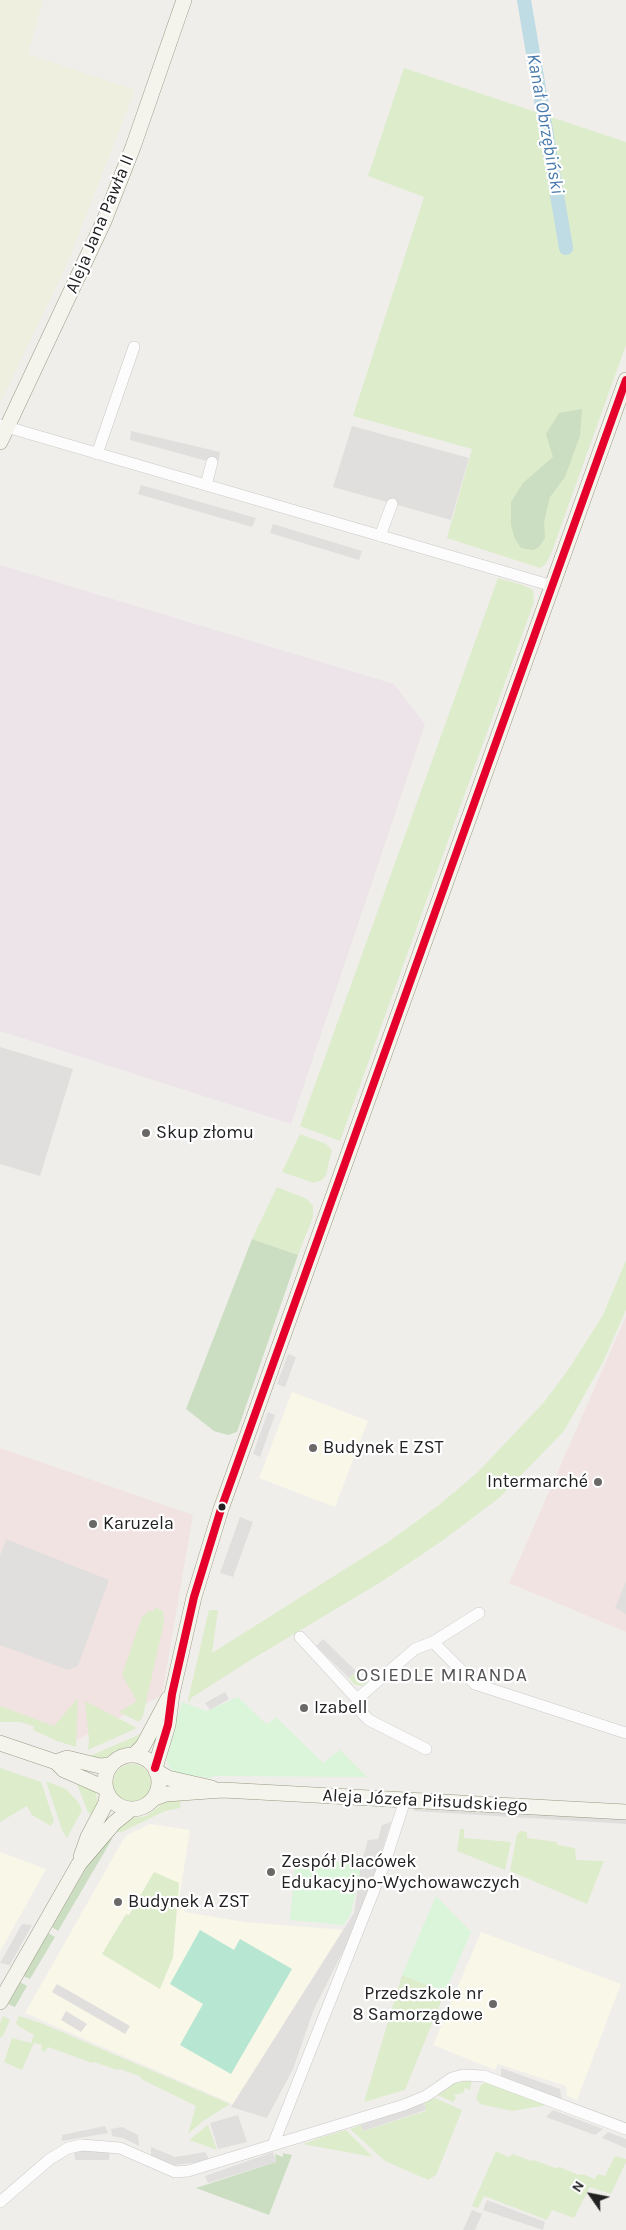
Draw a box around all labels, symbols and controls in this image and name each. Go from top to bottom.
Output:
water label: Kanał Obrzębiński [521,52,569,196]
street label: Aleja Jana Pawła II [61,151,139,297]
place label: Skup złomu [156,1122,254,1144]
marker: Skup złomu [140,1127,152,1139]
place label: Budynek E ZST [323,1437,444,1459]
marker: Budynek E ZST [307,1442,319,1454]
place label: Intermarché [487,1471,588,1493]
marker: Intermarché [592,1476,604,1488]
unlabelled marker [217,1502,227,1512]
place label: Karuzela [103,1513,174,1535]
marker: Karuzela [87,1518,99,1530]
district label: OSIEDLE MIRANDA [354,1665,530,1687]
place label: Izabell [314,1697,367,1719]
marker: Izabell [298,1702,310,1714]
street label: Aleja Józefa Piłsudskiego [322,1785,528,1817]
place label: Zespół Placówek Edukacyjno-Wychowawczych [281,1851,520,1894]
marker: Zespół Placówek Edukacyjno-Wychowawczych [265,1866,277,1878]
place label: Budynek A ZST [128,1891,249,1913]
marker: Budynek A ZST [112,1896,124,1908]
place label: Przedszkole nr 8 Samorządowe [352,1983,483,2026]
marker: Przedszkole nr 8 Samorządowe [487,1998,499,2010]
north arrow [566,2170,616,2220]
text: N [568,2178,588,2195]

